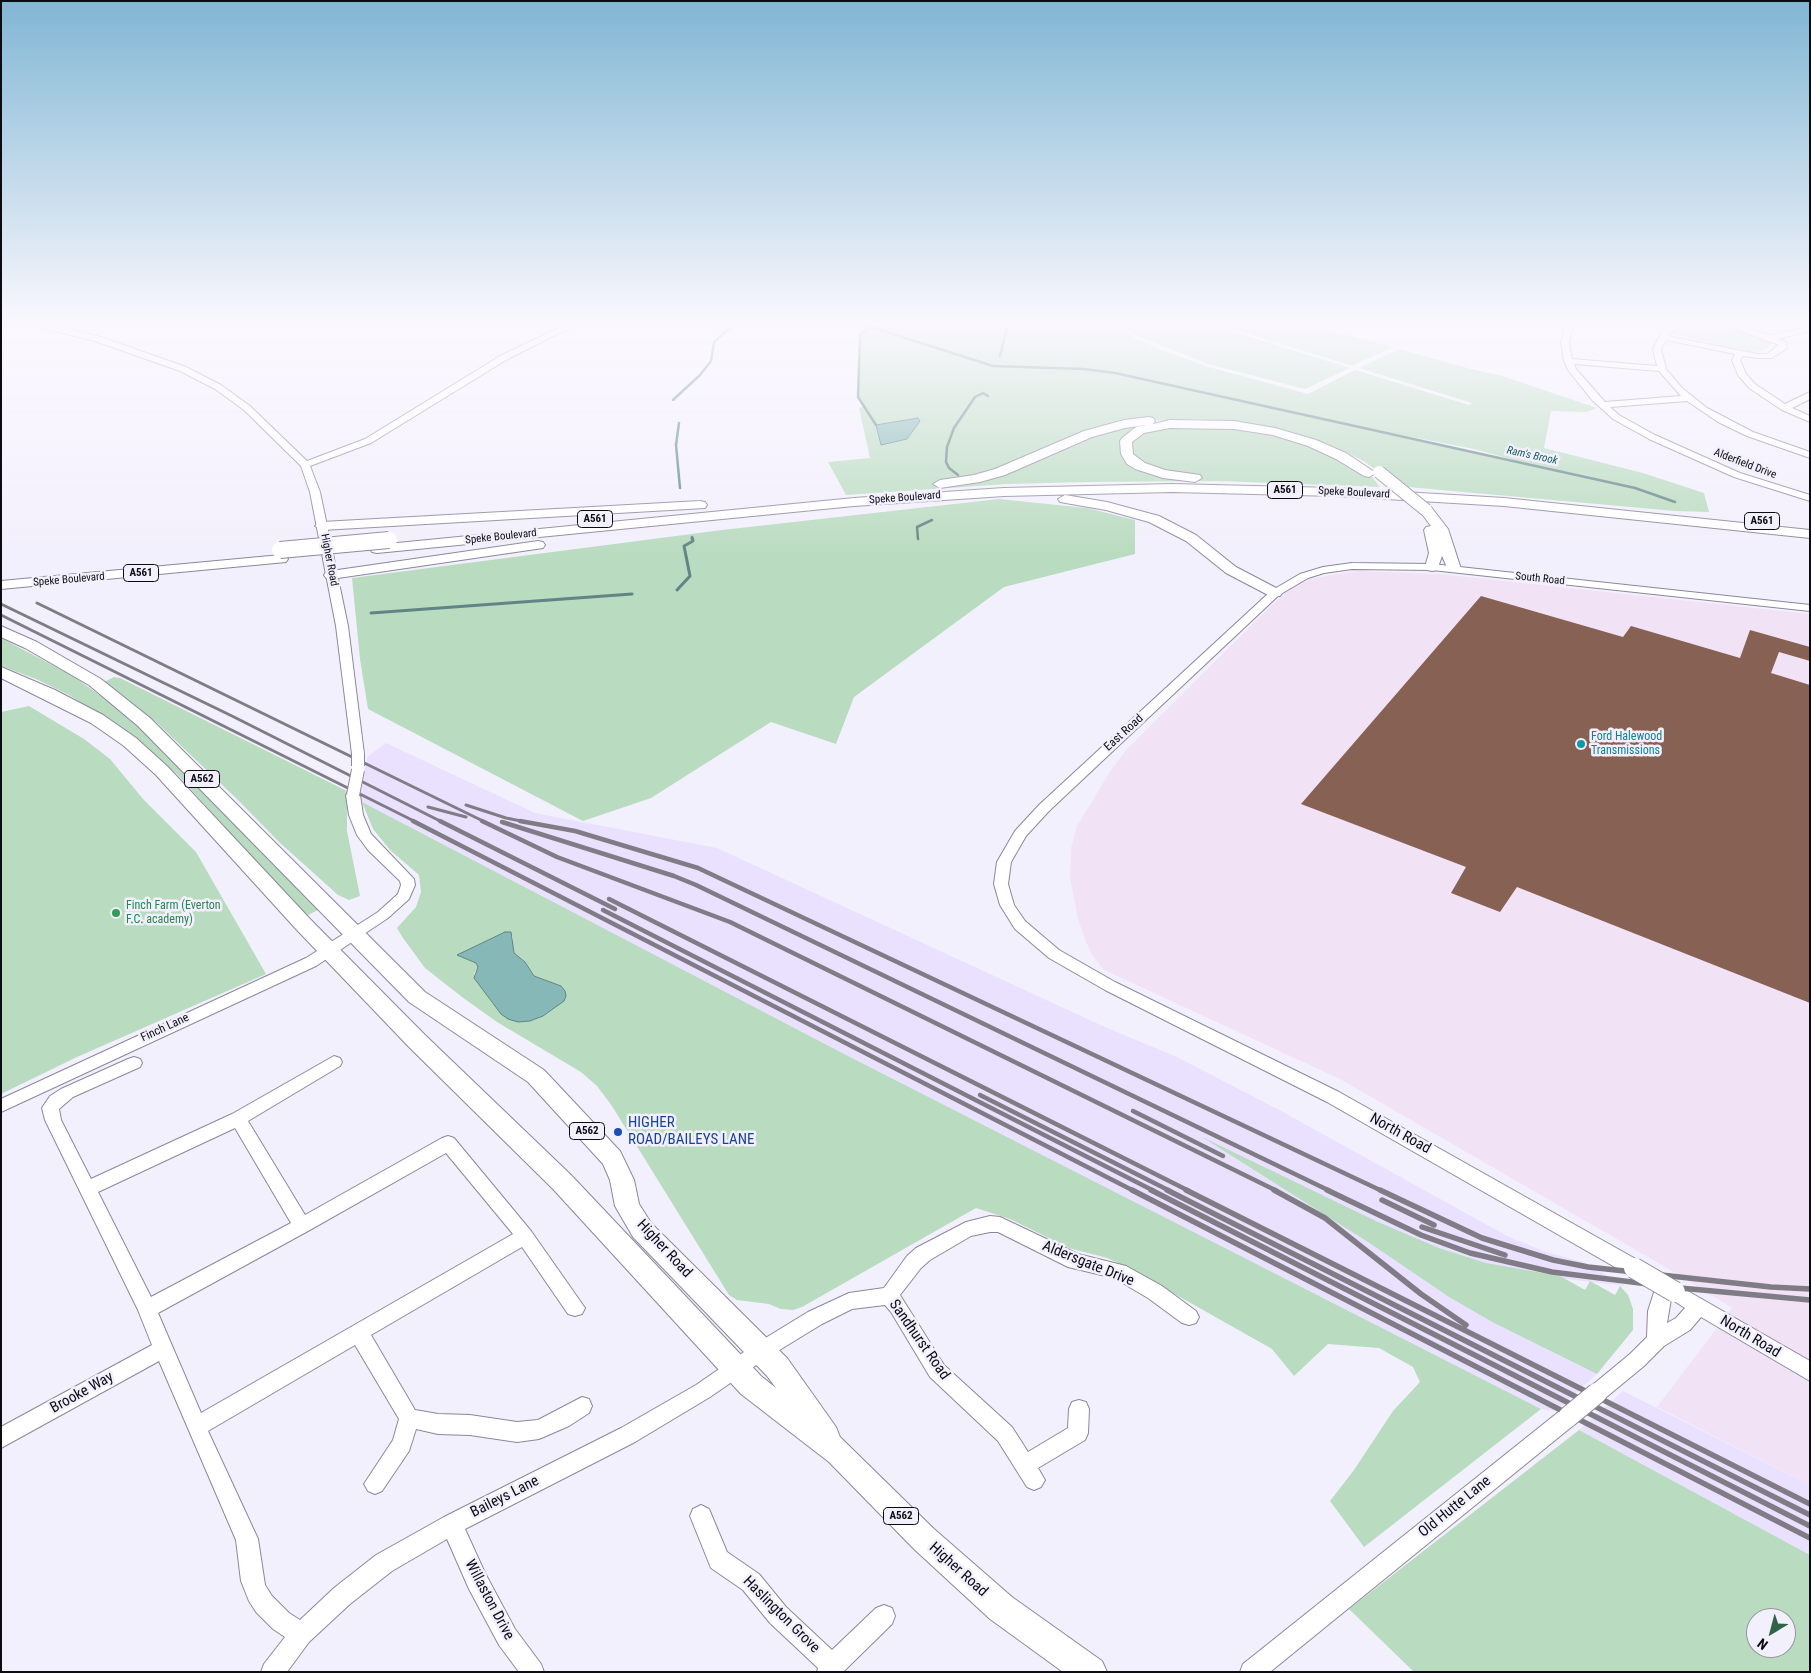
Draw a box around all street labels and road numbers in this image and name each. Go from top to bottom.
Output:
street label: Alderfield Drive [1712,446,1778,482]
road number: A561 [1268,482,1302,498]
street label: Speke Boulevard [1318,485,1390,501]
street label: Speke Boulevard [869,489,941,507]
road number: A561 [578,510,612,528]
road number: A561 [1744,512,1780,530]
street label: Speke Boulevard [465,527,537,547]
street label: Higher Road [317,533,341,587]
road number: A561 [124,564,158,582]
street label: Speke Boulevard [33,570,105,590]
street label: South Road [1515,570,1565,588]
street label: East Road [1102,712,1146,754]
road number: A562 [184,771,220,788]
street label: Finch Lane [139,1011,191,1045]
street label: North Road [1366,1110,1434,1158]
road number: A562 [570,1122,604,1140]
street label: Higher Road [633,1216,695,1282]
street label: Aldersgate Drive [1039,1237,1137,1291]
street label: Sandhurst Road [885,1297,953,1383]
street label: North Road [1717,1312,1783,1362]
street label: Brooke Way [47,1368,117,1418]
street label: Baileys Lane [468,1472,542,1522]
street label: Old Hutte Lane [1415,1472,1495,1542]
road number: A562 [884,1508,918,1524]
street label: Higher Road [925,1539,991,1601]
street label: Willaston Drive [460,1557,518,1643]
street label: Haslington Grove [739,1573,823,1657]

